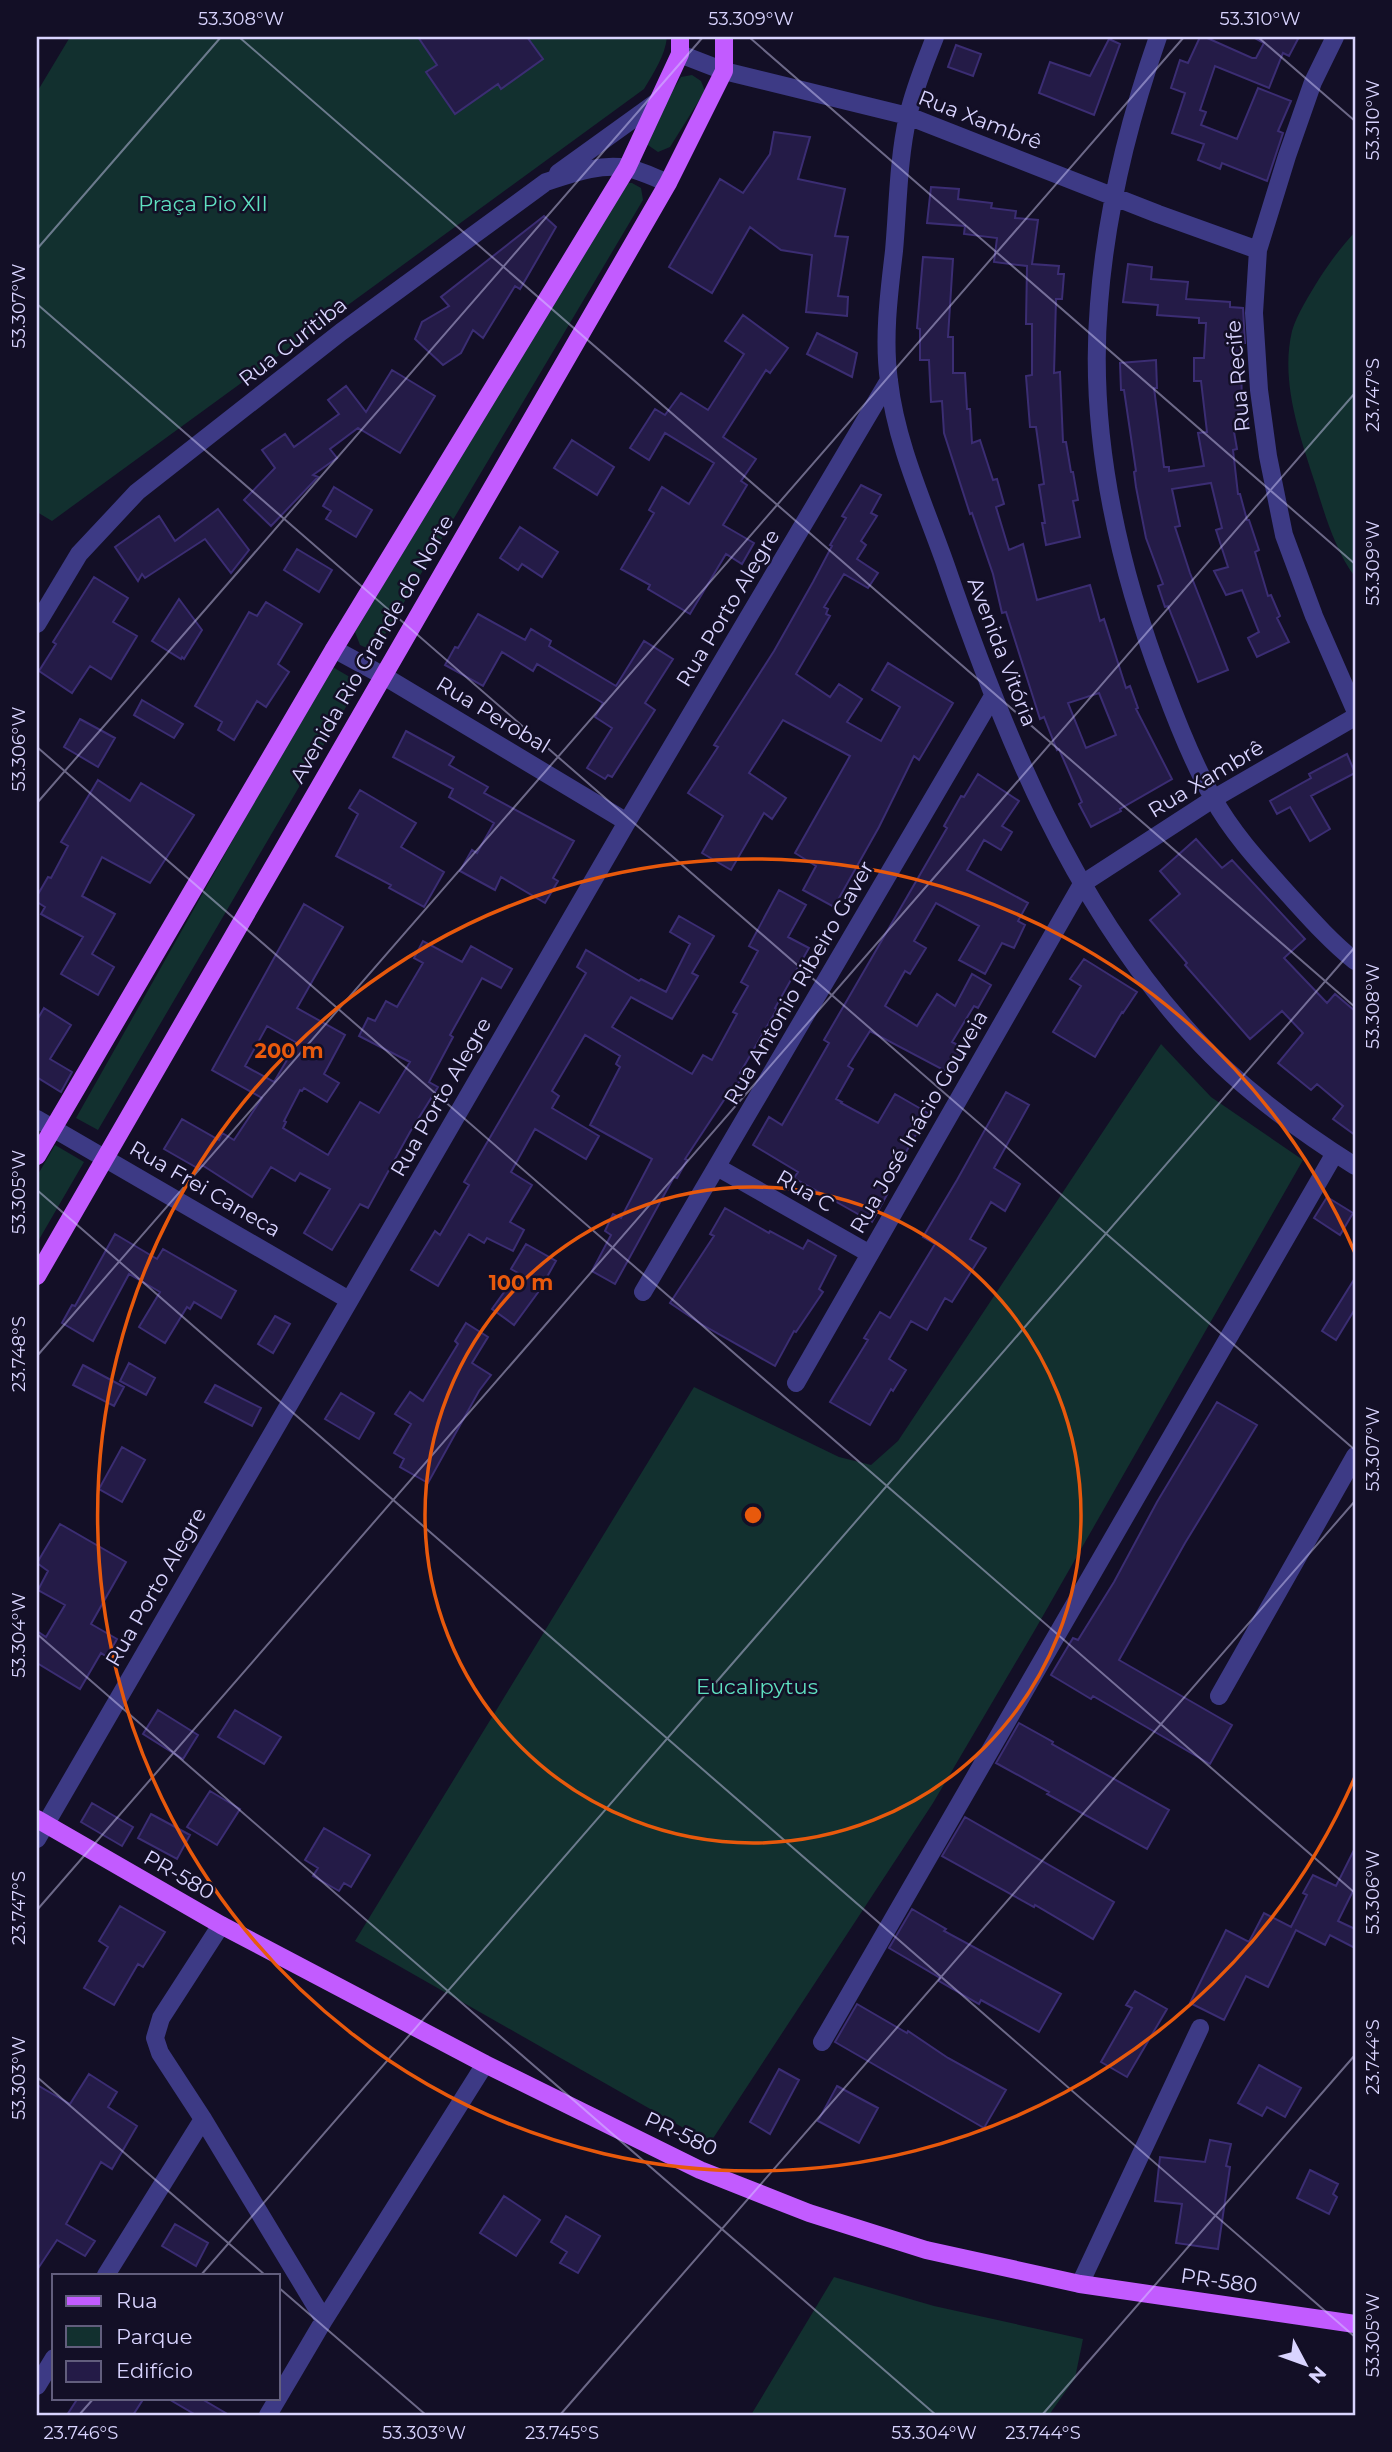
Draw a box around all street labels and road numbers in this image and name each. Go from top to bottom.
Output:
street label: Rua Xambrê [915,85,1046,155]
street label: Rua Curitiba [234,292,352,392]
street label: Rua Recife [1220,319,1255,433]
street label: Avenida Rio Grande do Norte [284,510,459,787]
street label: Rua Porto Alegre [671,524,784,691]
street label: Avenida Vitória [963,574,1042,730]
street label: Rua Perobal [432,671,555,758]
street label: Rua Xambrê [1143,734,1268,823]
street label: Rua Antonio Ribeiro Gaver [718,857,879,1109]
street label: Rua José Inácio Gouveia [844,1006,993,1238]
street label: Rua Porto Alegre [385,1013,496,1181]
street label: Rua Frei Caneca [125,1135,285,1242]
street label: Rua C [772,1164,838,1217]
street label: Rua Porto Alegre [100,1503,211,1671]
street label: PR-580 [140,1844,219,1905]
street label: PR-580 [641,2106,722,2161]
street label: PR-580 [1179,2263,1259,2298]

